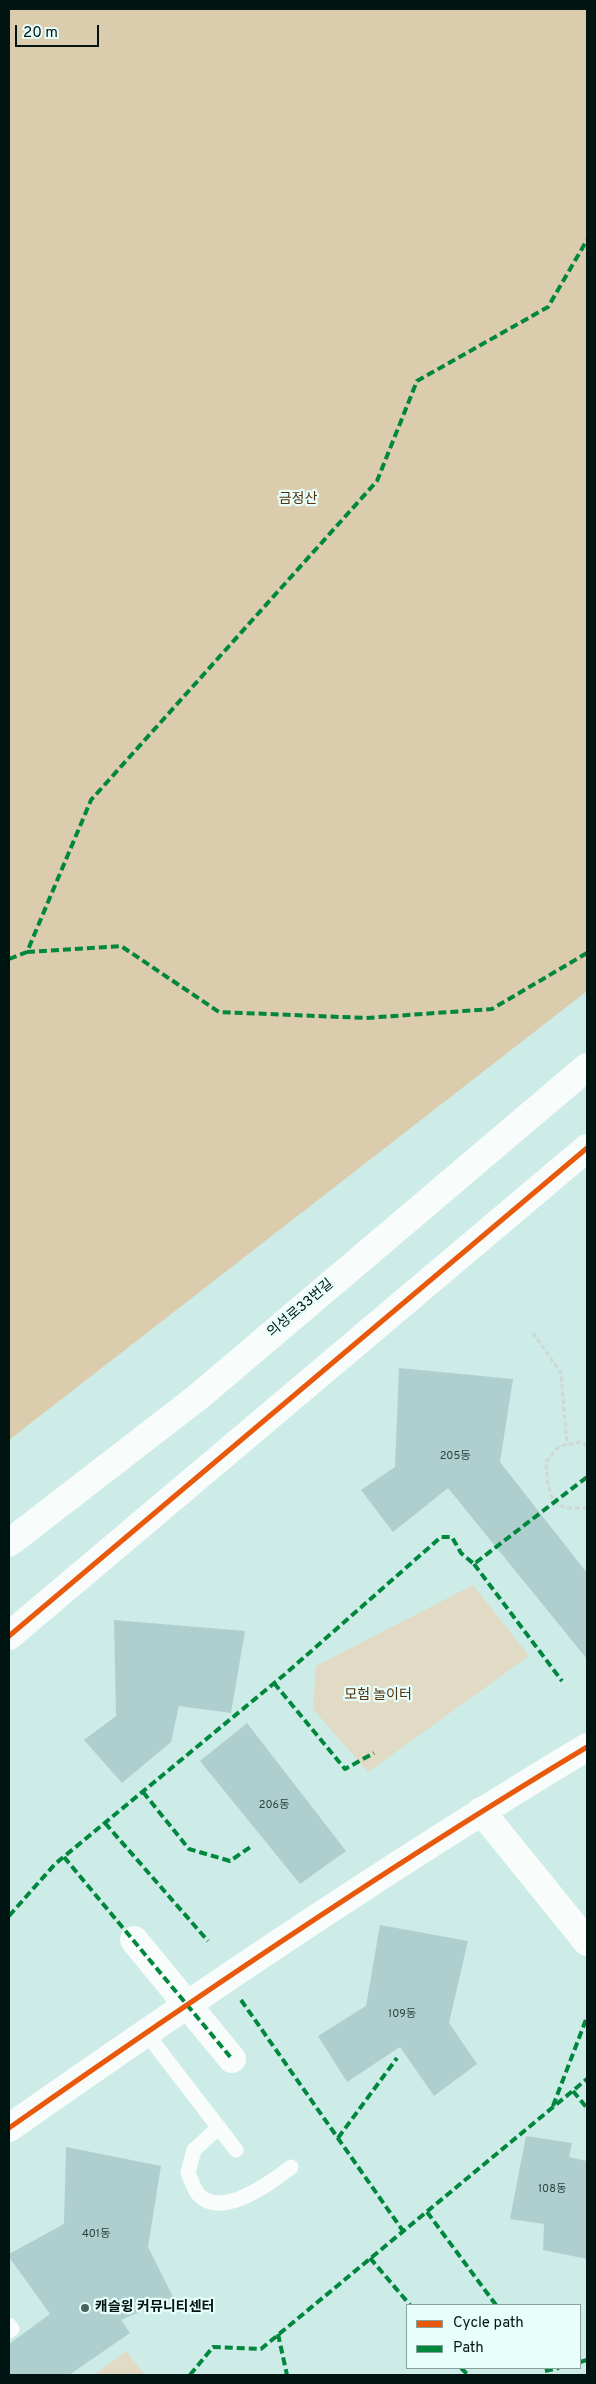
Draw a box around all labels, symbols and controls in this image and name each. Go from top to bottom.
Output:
scale bar [18,15,101,47]
text: 20 m [23,24,58,43]
park label: 금정산 [279,492,317,508]
street label: 의성로33번길 [264,1276,338,1342]
house number: 205동 [440,1450,470,1464]
park label: 모험 놀이터 [344,1688,412,1704]
house number: 206동 [259,1799,289,1813]
house number: 109동 [388,2008,416,2022]
house number: 108동 [538,2183,566,2197]
house number: 401동 [82,2228,110,2242]
place label: 캐슬윙 커뮤니티센터 [95,2300,214,2316]
marker: 캐슬윙 커뮤니티센터 [79,2302,91,2314]
legend [406,2304,581,2369]
text: Cycle path [453,2314,524,2333]
text: Path [453,2339,484,2358]

